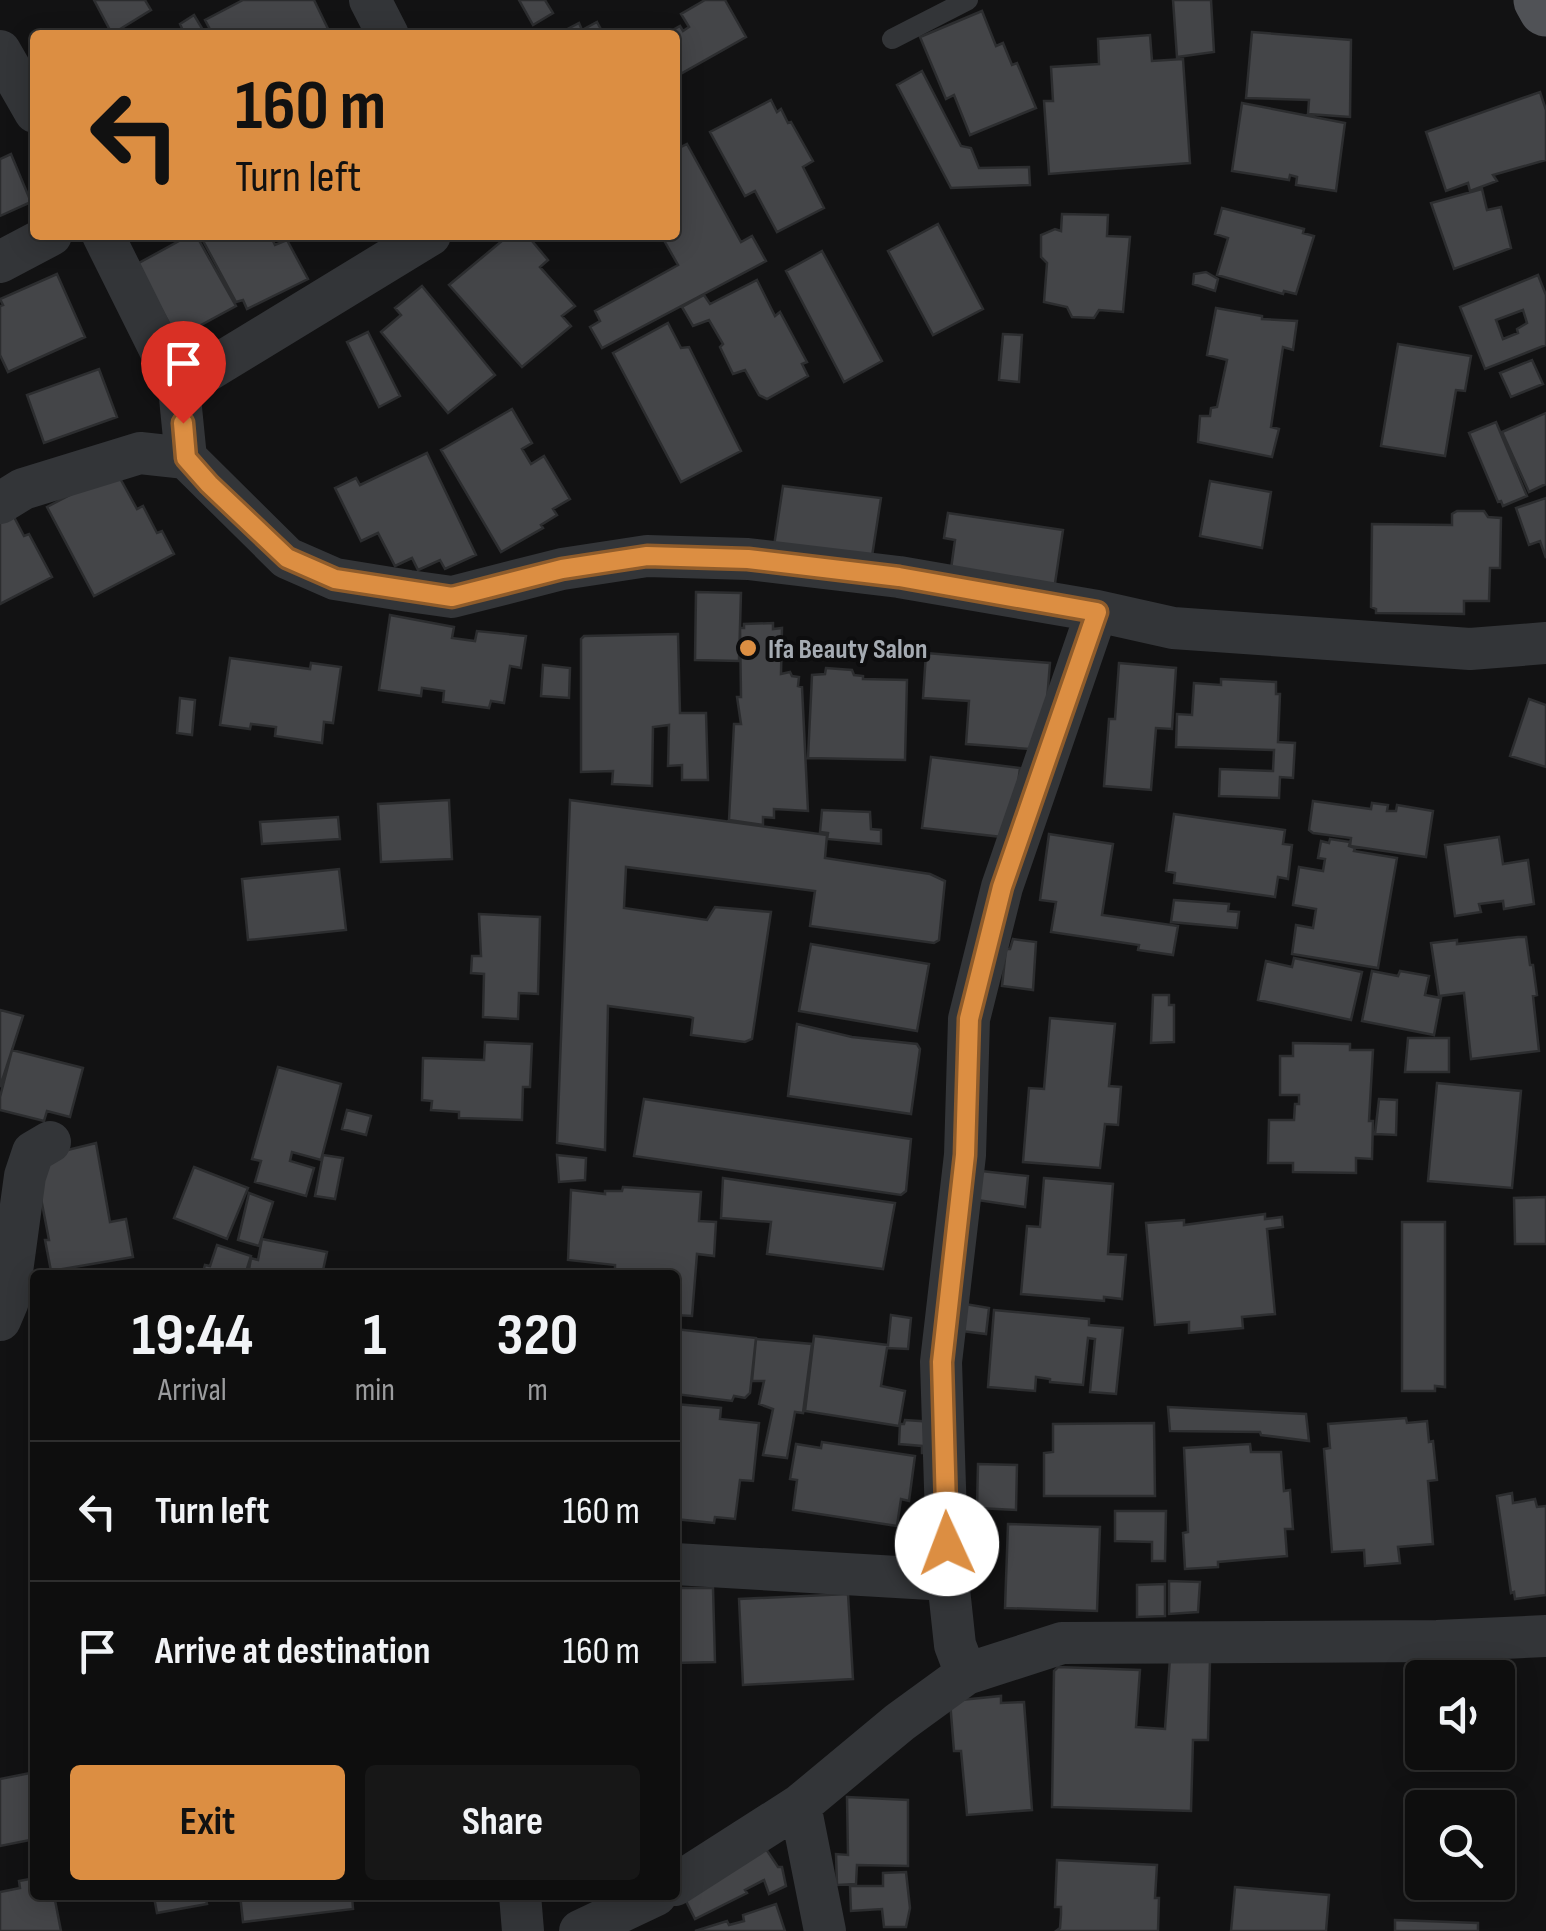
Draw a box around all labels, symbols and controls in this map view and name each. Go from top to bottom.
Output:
text: 160 m [235,65,386,149]
icon: left [70,70,200,200]
text: Turn left [235,150,361,205]
pin [141,321,226,424]
icon: arrive [156,336,211,391]
place label: Ifa Beauty Salon [768,633,927,666]
marker: Ifa Beauty Salon [737,637,759,659]
text: 19:44 [132,1300,253,1372]
text: 1 [363,1300,387,1372]
text: 320 [497,1300,578,1372]
text: Arrival [158,1371,227,1410]
text: min [355,1371,395,1410]
text: m [527,1371,548,1410]
icon: left [70,1484,125,1539]
text: Turn left [155,1489,269,1534]
text: 160 m [563,1489,640,1534]
position arrow [895,1492,999,1596]
icon: arrive [70,1624,125,1679]
text: Arrive at destination [155,1629,430,1674]
text: 160 m [563,1629,640,1674]
map controls [1405,1660,1515,1900]
button: sound [1405,1660,1515,1770]
button: Exit [70,1765,345,1880]
button: Share [365,1765,640,1880]
button: search [1405,1790,1515,1900]

